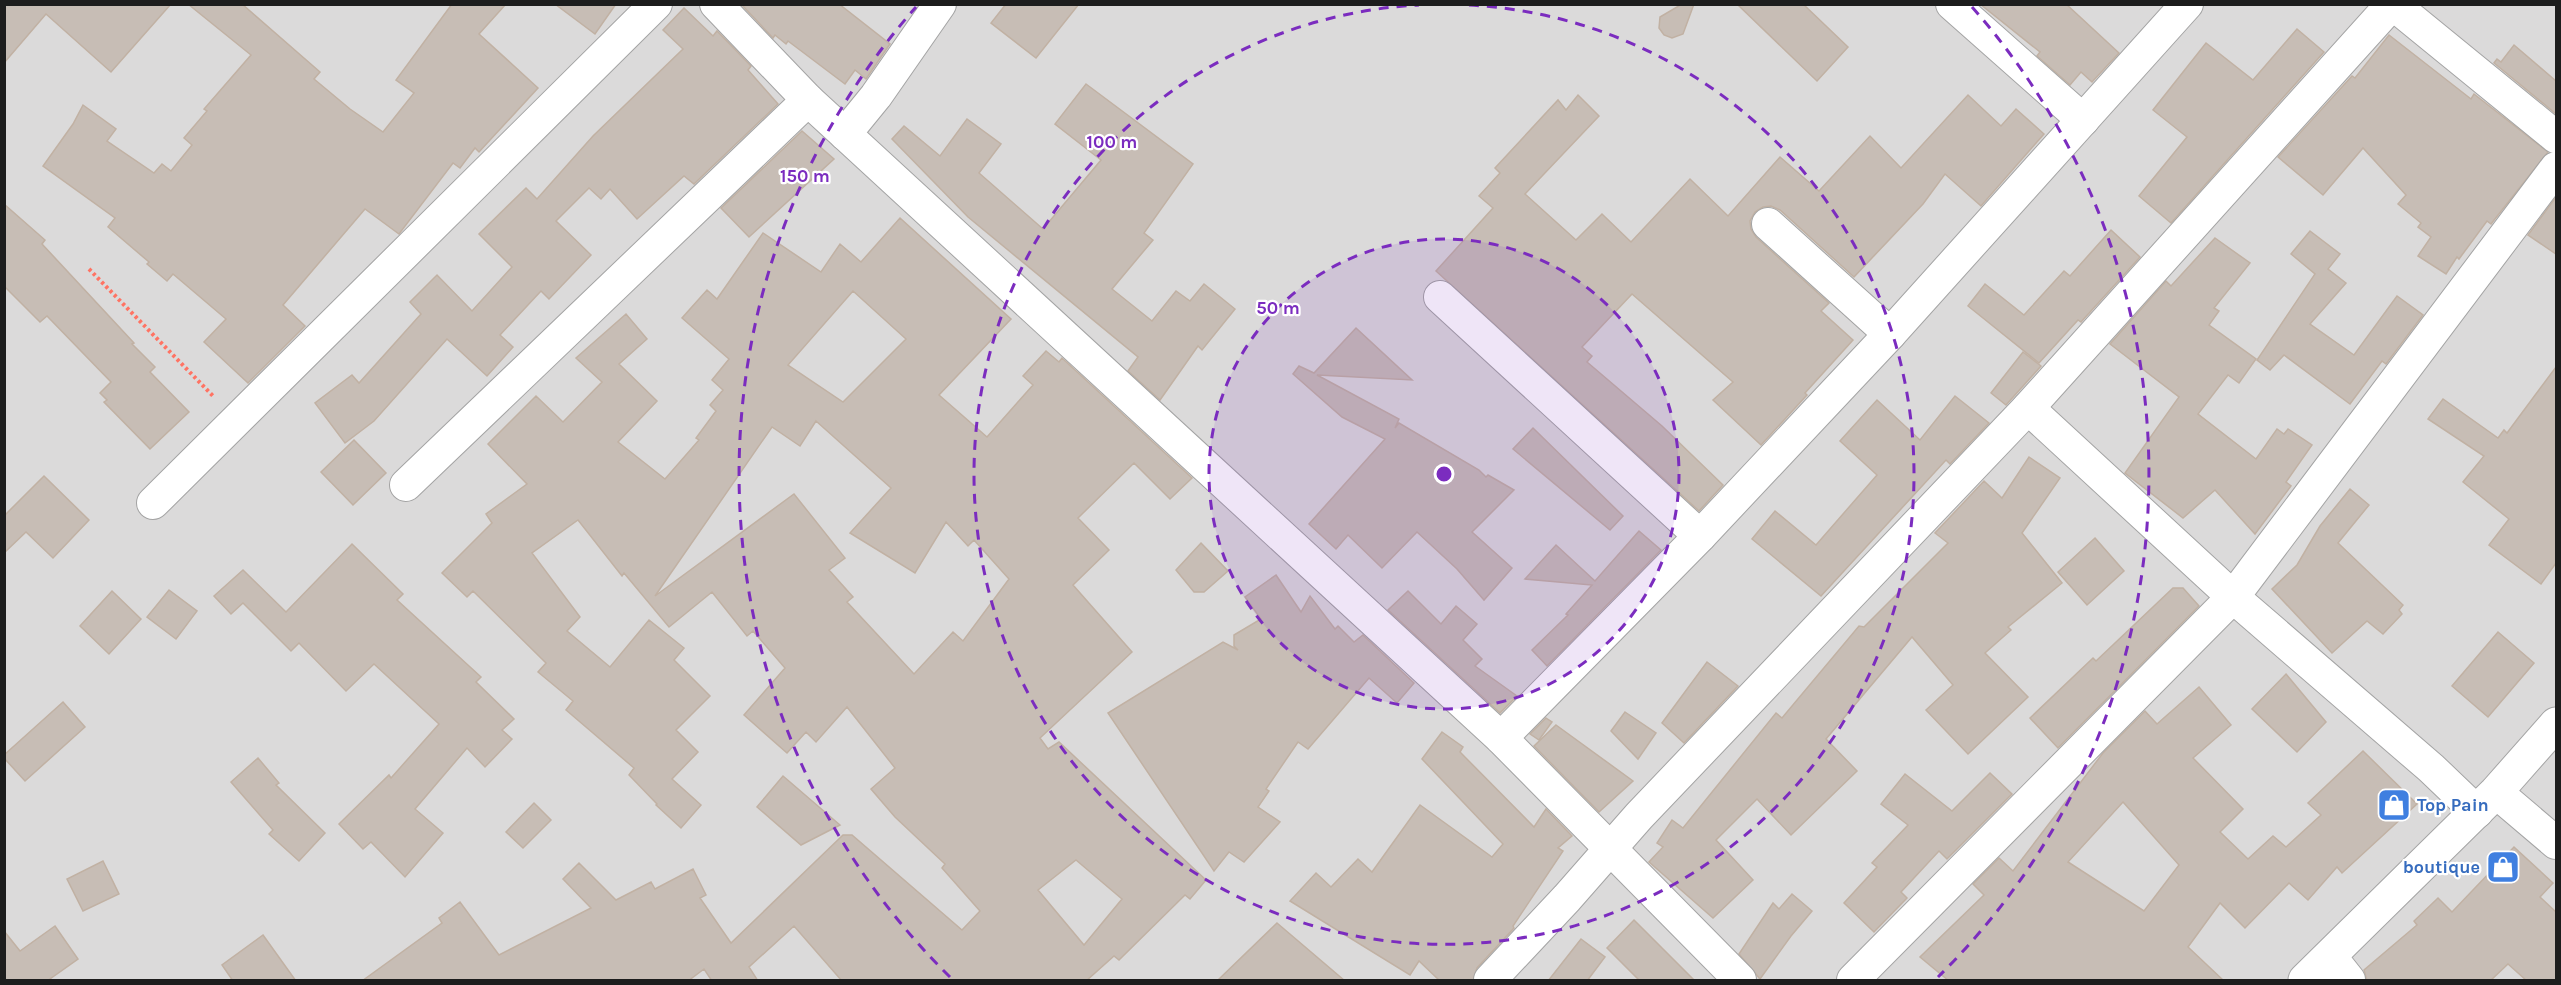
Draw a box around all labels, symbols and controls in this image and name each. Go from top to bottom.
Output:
text: 100 m [1087,131,1137,153]
text: 150 m [780,165,830,187]
text: 50 m [1256,297,1300,319]
centre of rings [1434,464,1454,484]
shop icon: Top Pain [2376,787,2412,823]
place label: Top Pain [2417,794,2489,816]
shop icon: boutique [2485,849,2521,885]
place label: boutique [2403,856,2480,878]

